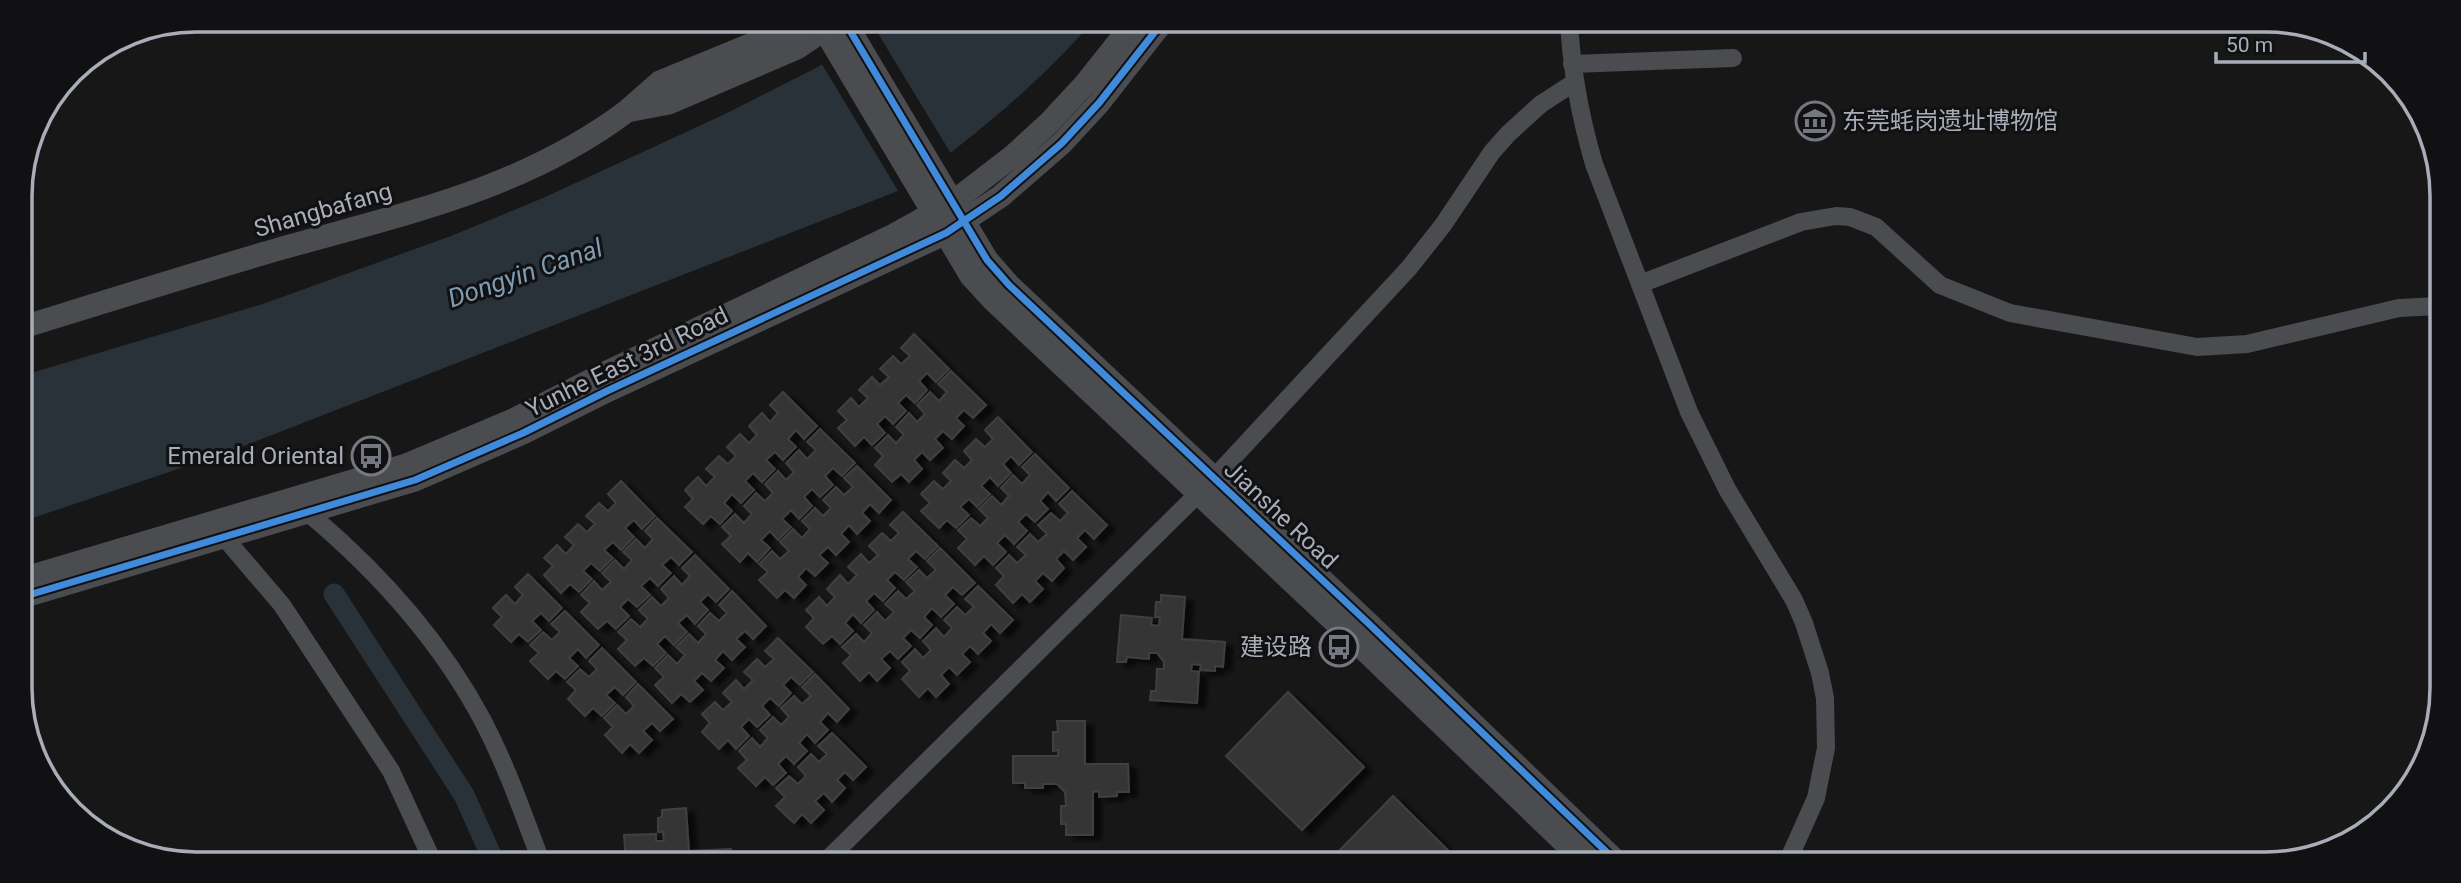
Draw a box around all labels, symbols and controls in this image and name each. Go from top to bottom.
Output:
scale bar [2216,21,2365,65]
text: 50 m [2226,33,2273,57]
museum icon: 东莞蚝岗遗址博物馆 [1794,100,1836,142]
place label: 东莞蚝岗遗址博物馆 [1842,107,2058,135]
street label: Shangbafang [251,177,395,243]
water label: Dongyin Canal [444,232,607,313]
street label: Yunhe East 3rd Road [521,301,733,423]
bus stop icon: Emerald Oriental [350,435,392,477]
place label: Emerald Oriental [167,442,344,470]
street label: Jianshe Road [1219,455,1343,575]
bus stop icon: 建设路 [1318,626,1360,668]
place label: 建设路 [1240,633,1312,661]

